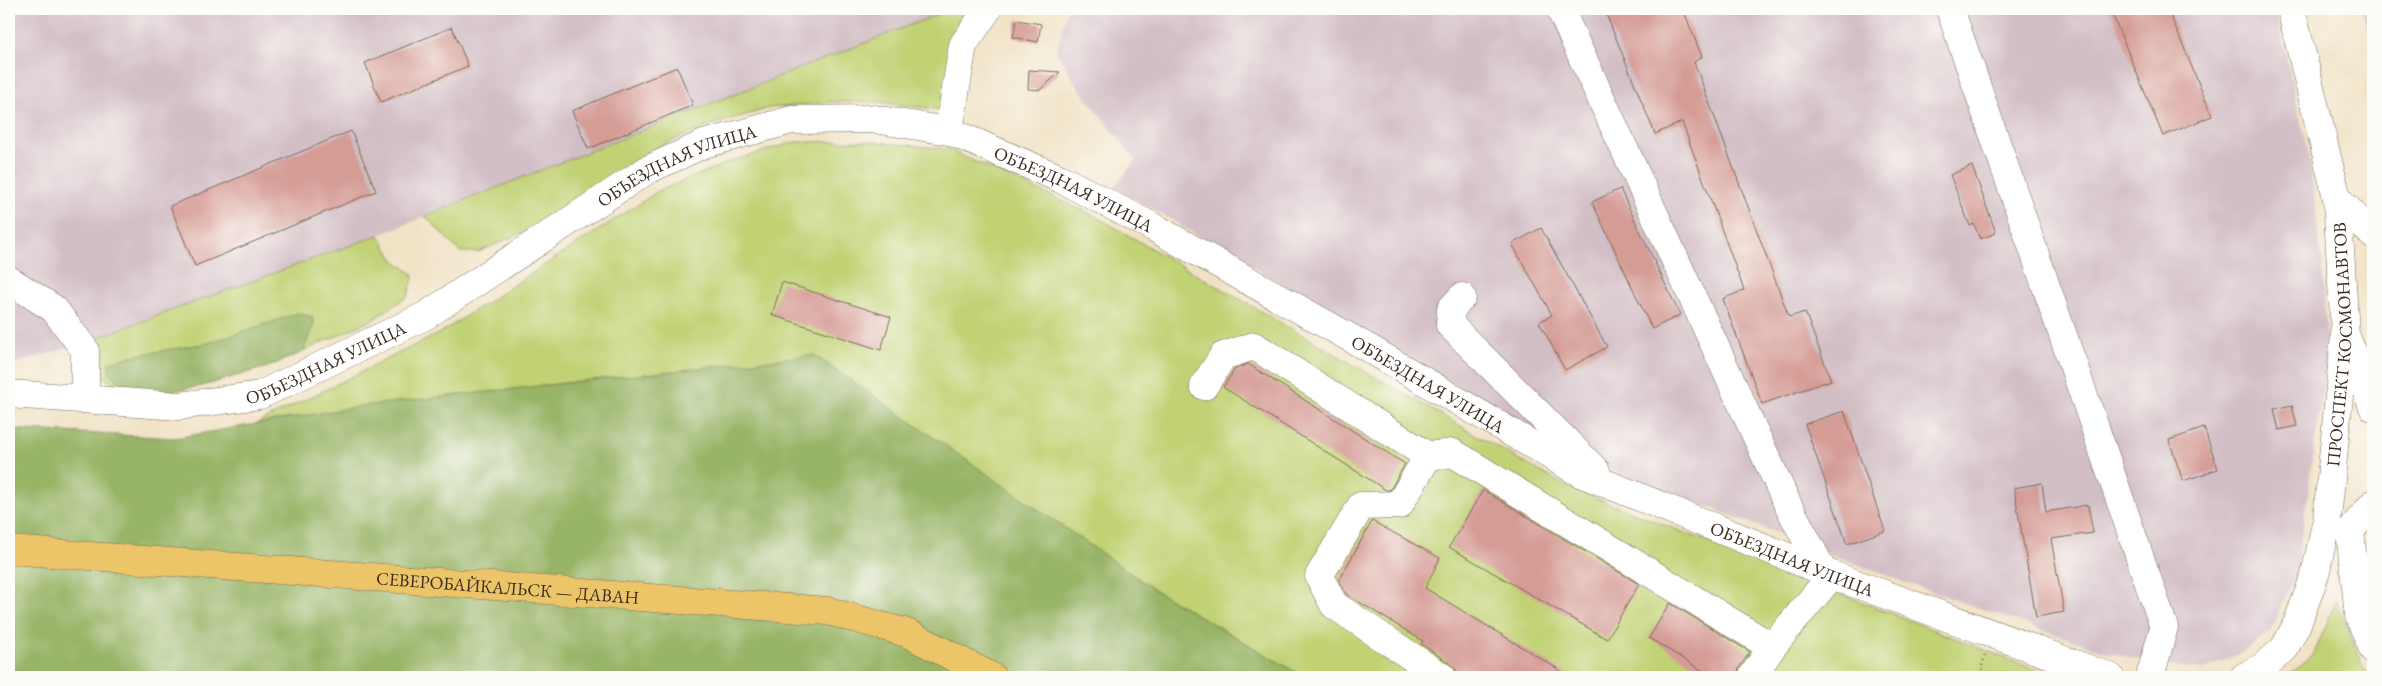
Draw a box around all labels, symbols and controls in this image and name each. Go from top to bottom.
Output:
street label: ОБЪЕЗДНАЯ УЛИЦА [592,119,759,211]
street label: ОБЪЕЗДНАЯ УЛИЦА [991,140,1158,237]
street label: ПРОСПЕКТ КОСМОНАВТОВ [2321,222,2357,468]
street label: ОБЪЕЗДНАЯ УЛИЦА [244,315,410,408]
street label: ОБЪЕЗДНАЯ УЛИЦА [1348,330,1510,438]
street label: ОБЪЕЗДНАЯ УЛИЦА [1707,516,1878,601]
street label: СЕВЕРОБАЙКАЛЬСК — ДАВАН [375,566,640,608]

